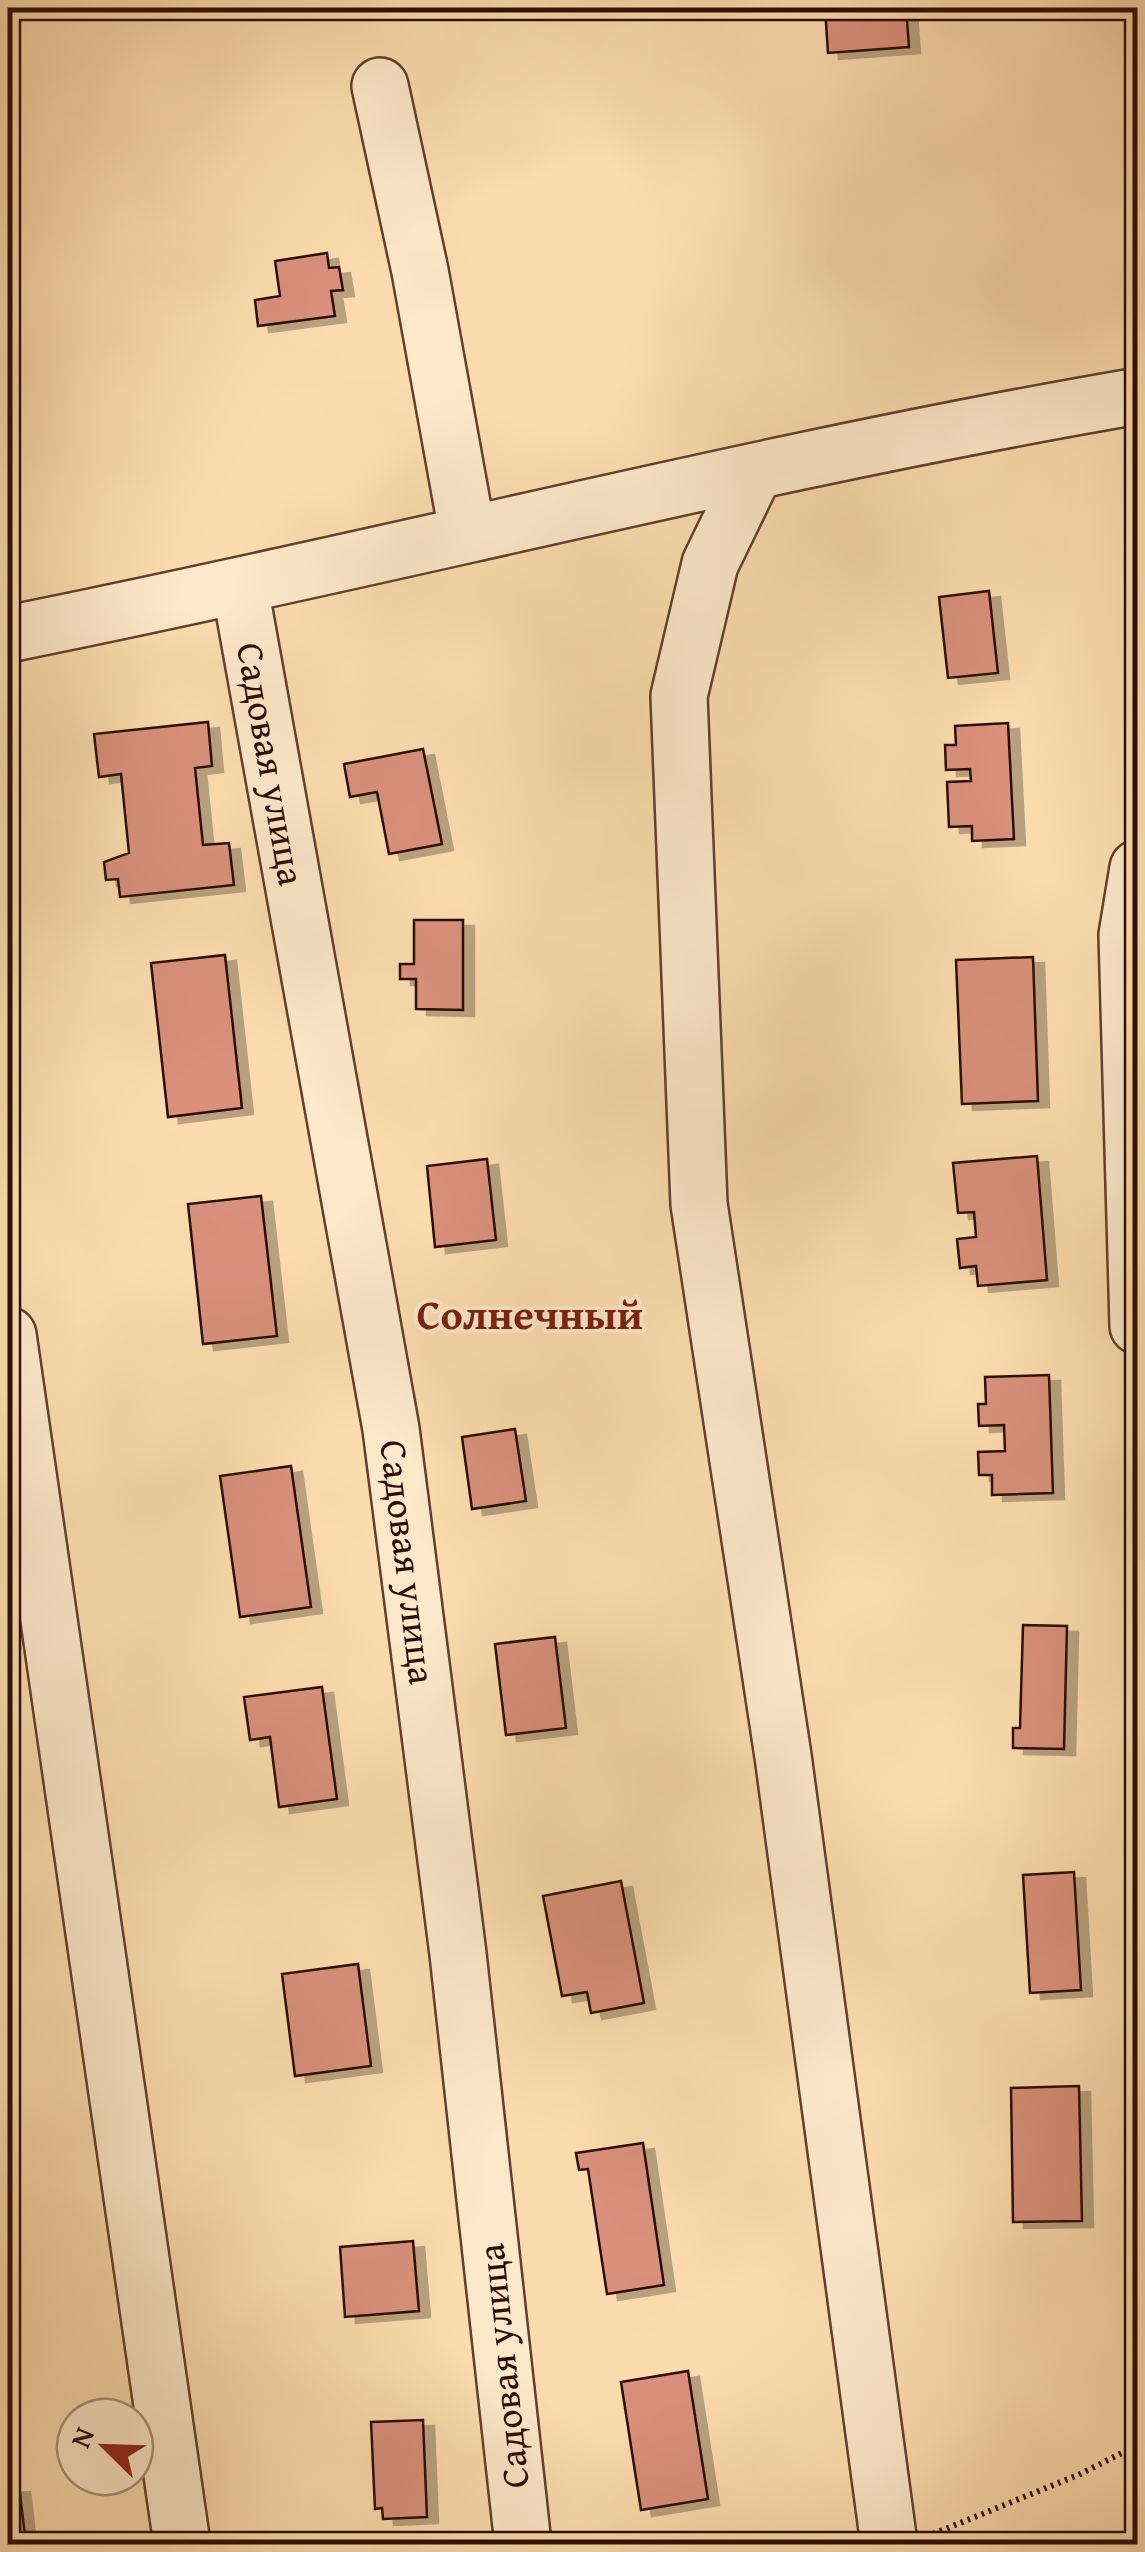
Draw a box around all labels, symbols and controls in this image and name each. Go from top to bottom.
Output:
street label: Садовая улица [223,638,321,890]
district label: Солнечный [417,1283,643,1344]
street label: Садовая улица [366,1437,452,1687]
street label: Садовая улица [461,2241,543,2491]
north arrow [55,2397,155,2497]
text: N [59,2420,104,2454]

